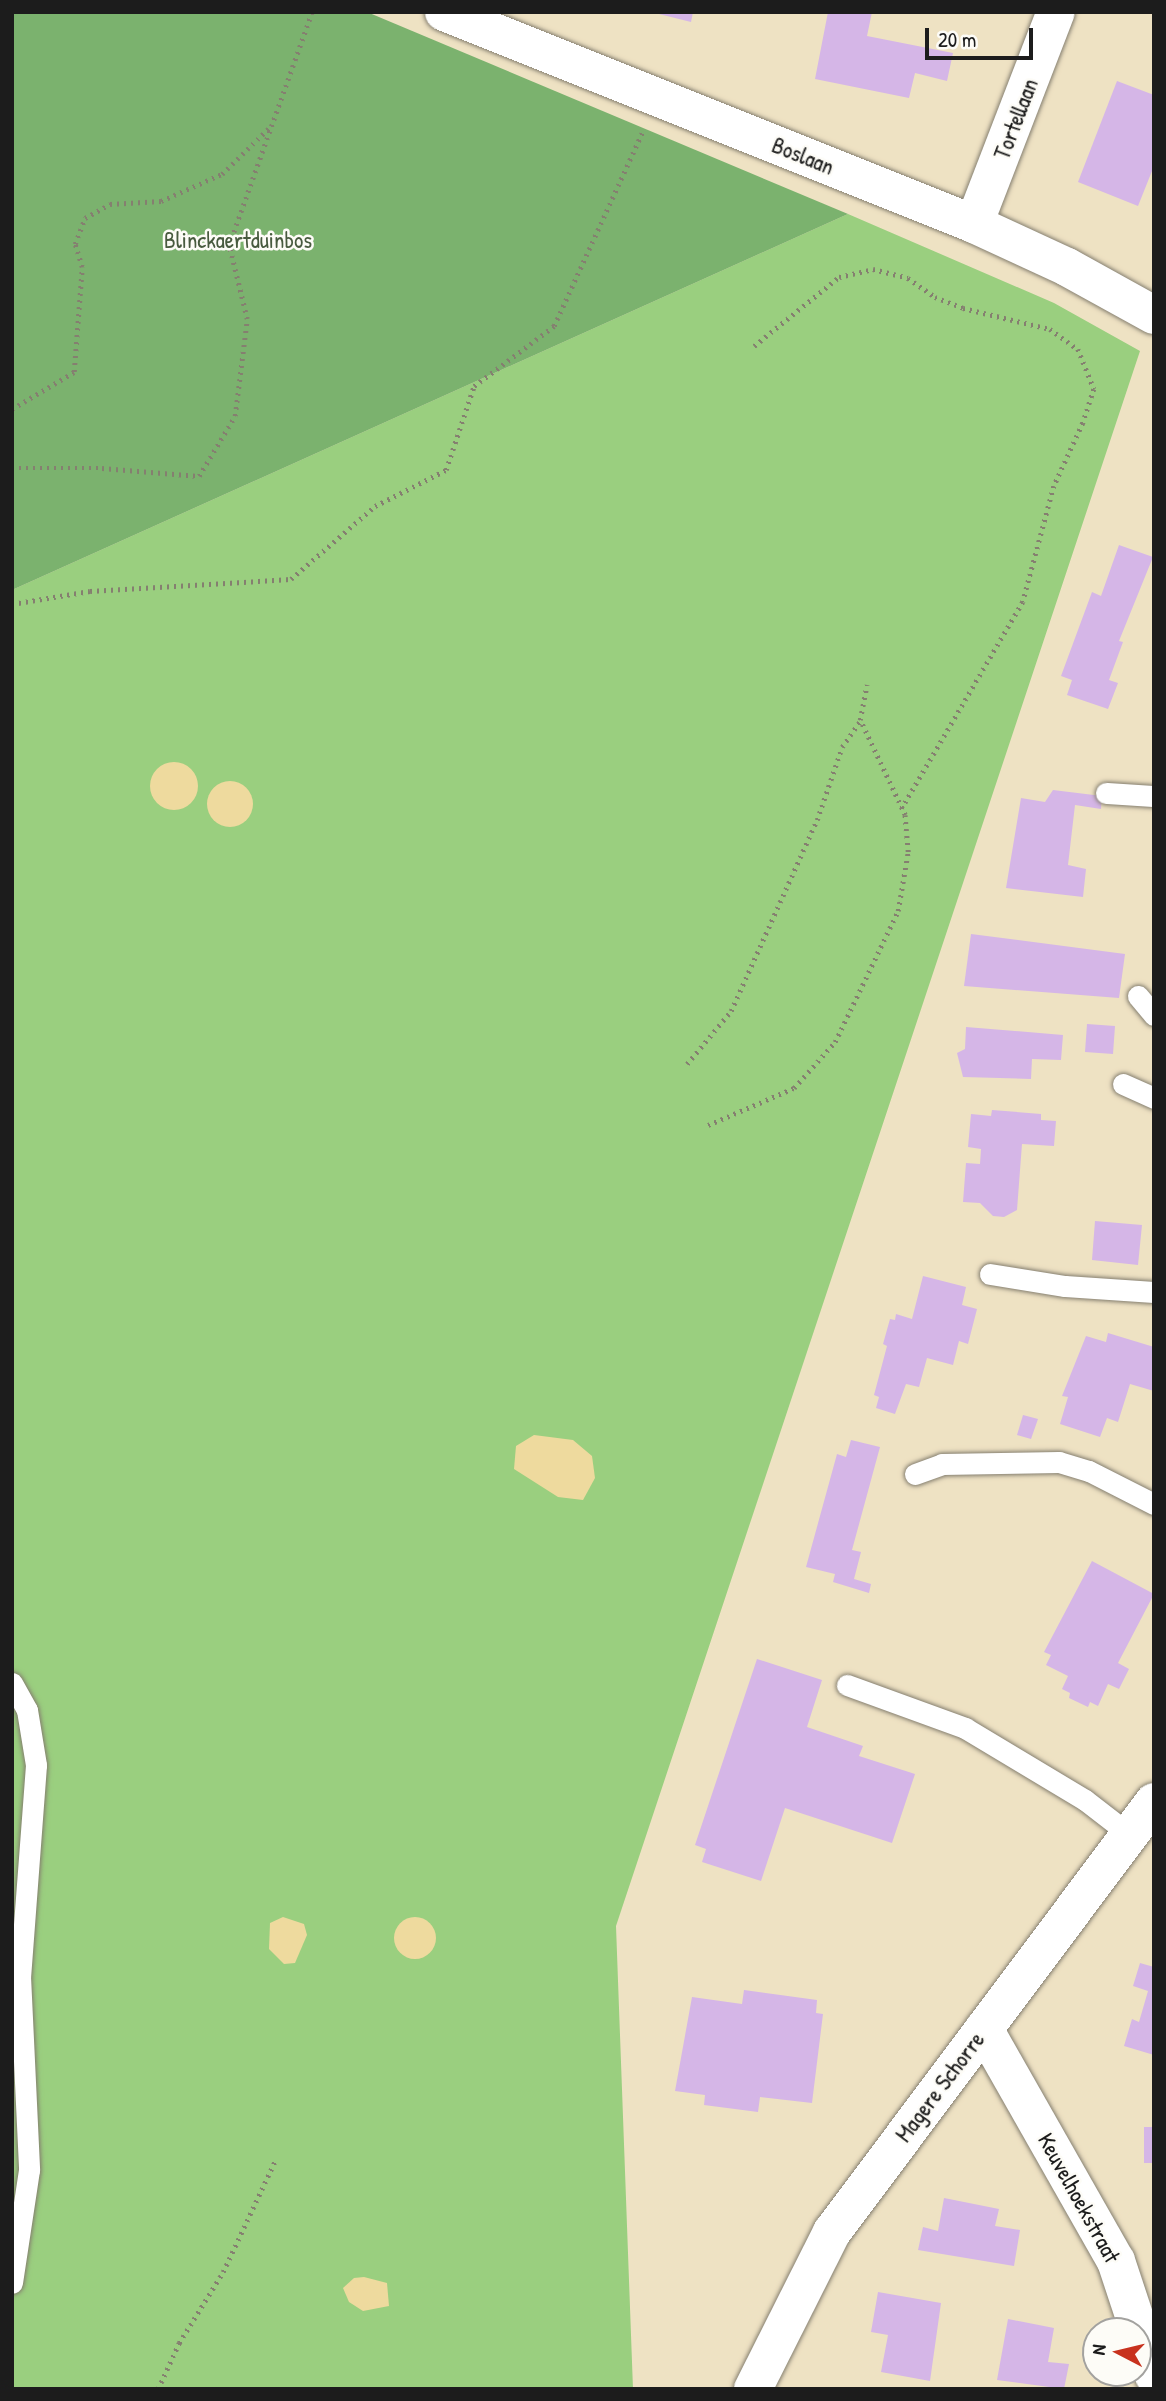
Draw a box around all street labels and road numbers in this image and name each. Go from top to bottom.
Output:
street label: Tortellaan [988,75,1044,163]
street label: Boslaan [768,131,838,181]
street label: Magere Schorre [890,2027,990,2147]
street label: Keuvelhoekstraat [1032,2128,1126,2268]

